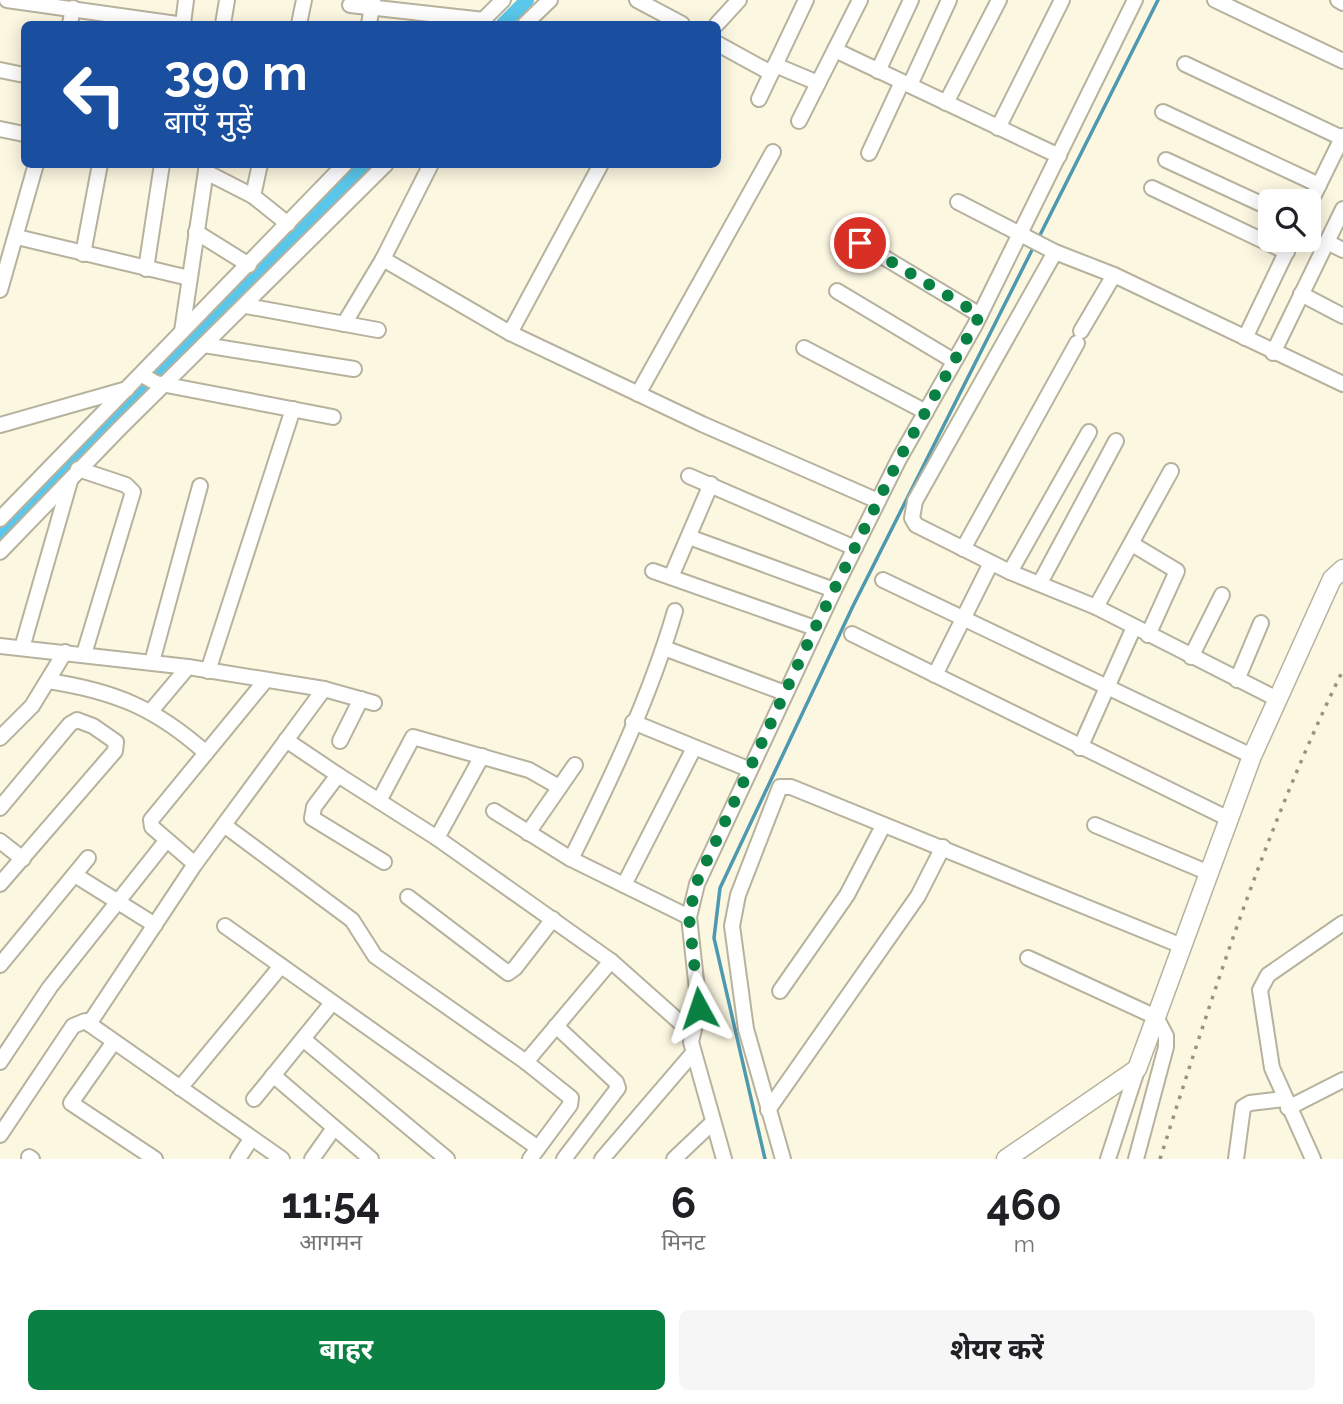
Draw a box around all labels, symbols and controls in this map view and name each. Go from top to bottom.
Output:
text: 390 m [164,44,308,101]
icon: left [49,49,140,140]
text: बाएँ मुड़ें [164,103,253,140]
map controls [1258,189,1321,252]
button: search [1258,189,1321,252]
pin [830,213,890,273]
icon: arrive [841,224,879,262]
position arrow [662,971,736,1045]
text: 11:54 [281,1179,380,1228]
text: 6 [671,1179,696,1228]
text: 460 [987,1181,1062,1230]
text: आगमन [299,1228,362,1255]
text: मिनट [661,1228,705,1255]
text: m [1014,1230,1035,1257]
button: बाहर [28,1310,665,1390]
button: शेयर करें [679,1310,1315,1390]

